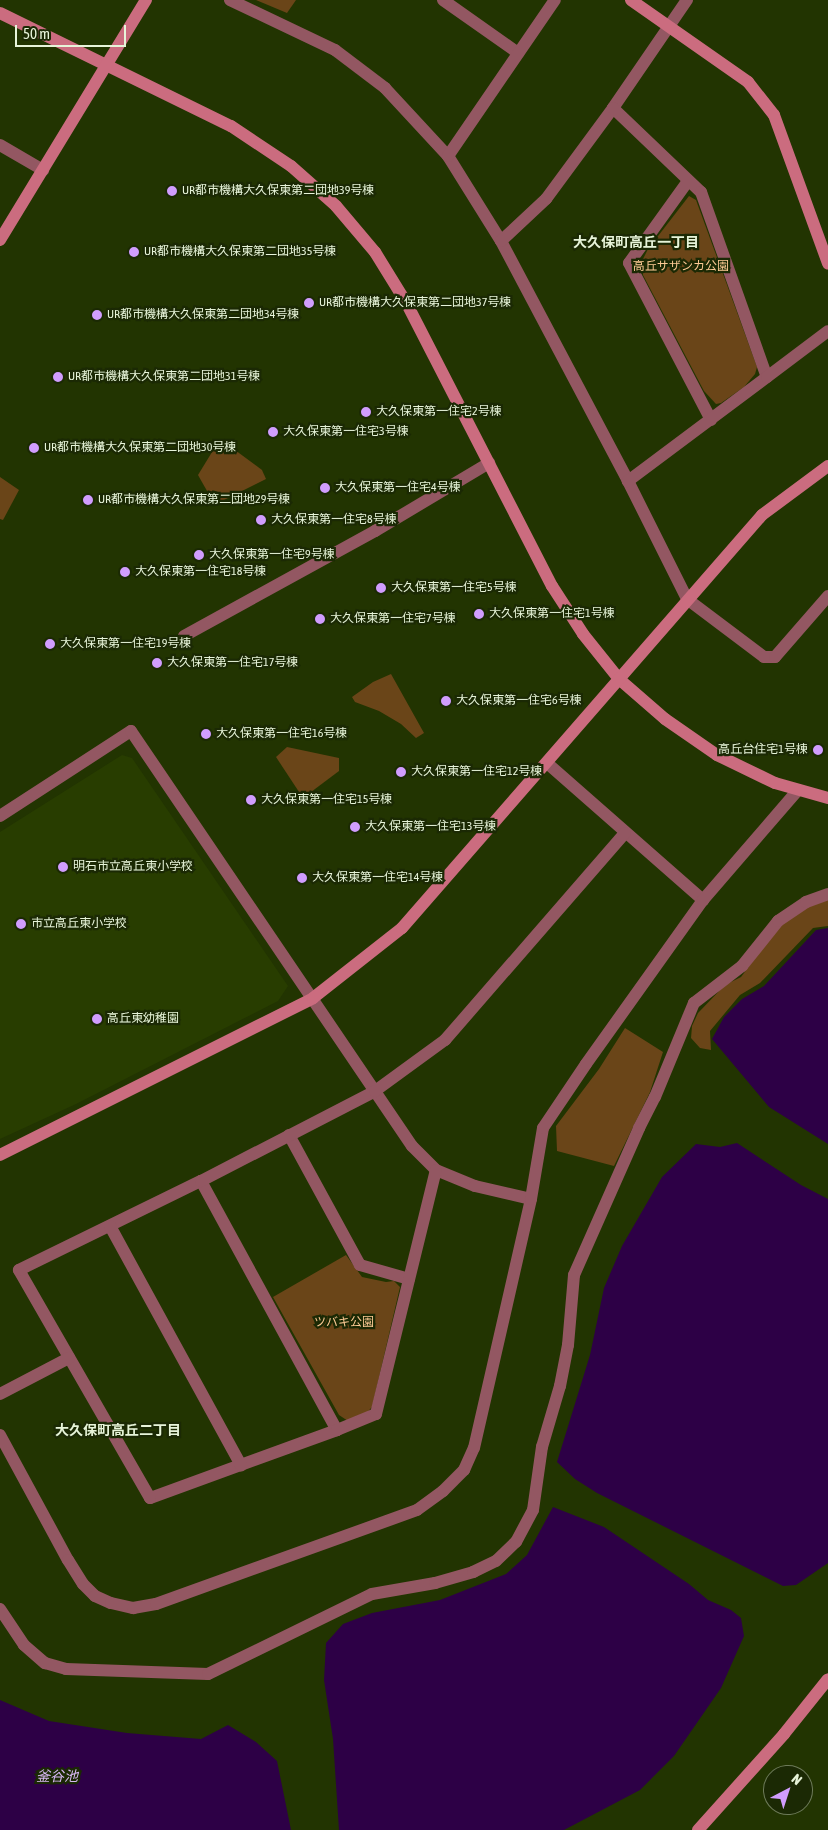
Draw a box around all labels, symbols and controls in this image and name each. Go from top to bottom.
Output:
scale bar [18,15,129,47]
text: 50 m [23,25,50,42]
place label: UR都市機構大久保東第二団地39号棟 [182,184,374,198]
marker: UR都市機構大久保東第二団地39号棟 [166,185,178,197]
district label: 大久保町高丘一丁目 [573,234,699,250]
place label: UR都市機構大久保東第二団地35号棟 [144,245,336,259]
marker: UR都市機構大久保東第二団地35号棟 [128,246,140,258]
park label: 高丘サザンカ公園 [633,260,729,274]
place label: UR都市機構大久保東第二団地37号棟 [319,296,511,310]
marker: UR都市機構大久保東第二団地37号棟 [303,297,315,309]
place label: UR都市機構大久保東第二団地34号棟 [107,308,299,322]
marker: UR都市機構大久保東第二団地34号棟 [91,309,103,321]
place label: UR都市機構大久保東第二団地31号棟 [68,370,260,384]
marker: UR都市機構大久保東第二団地31号棟 [52,371,64,383]
place label: 大久保東第一住宅2号棟 [376,405,502,419]
marker: 大久保東第一住宅2号棟 [360,406,372,418]
place label: 大久保東第一住宅3号棟 [283,425,409,439]
marker: 大久保東第一住宅3号棟 [267,426,279,438]
place label: UR都市機構大久保東第二団地30号棟 [44,441,236,455]
marker: UR都市機構大久保東第二団地30号棟 [28,442,40,454]
place label: 大久保東第一住宅4号棟 [335,481,461,495]
marker: 大久保東第一住宅4号棟 [319,482,331,494]
place label: UR都市機構大久保東第二団地29号棟 [98,493,290,507]
marker: UR都市機構大久保東第二団地29号棟 [82,494,94,506]
place label: 大久保東第一住宅8号棟 [271,513,397,527]
marker: 大久保東第一住宅8号棟 [255,514,267,526]
place label: 大久保東第一住宅9号棟 [209,548,335,562]
marker: 大久保東第一住宅9号棟 [193,549,205,561]
place label: 大久保東第一住宅18号棟 [135,565,266,579]
marker: 大久保東第一住宅18号棟 [119,566,131,578]
place label: 大久保東第一住宅5号棟 [391,581,517,595]
marker: 大久保東第一住宅5号棟 [375,582,387,594]
place label: 大久保東第一住宅1号棟 [489,607,615,621]
marker: 大久保東第一住宅1号棟 [473,608,485,620]
place label: 大久保東第一住宅7号棟 [330,612,456,626]
marker: 大久保東第一住宅7号棟 [314,613,326,625]
place label: 大久保東第一住宅19号棟 [60,637,191,651]
marker: 大久保東第一住宅19号棟 [44,638,56,650]
place label: 大久保東第一住宅17号棟 [167,656,298,670]
marker: 大久保東第一住宅17号棟 [151,657,163,669]
place label: 大久保東第一住宅6号棟 [456,694,582,708]
marker: 大久保東第一住宅6号棟 [440,695,452,707]
place label: 大久保東第一住宅16号棟 [216,727,347,741]
marker: 大久保東第一住宅16号棟 [200,728,212,740]
place label: 高丘台住宅1号棟 [718,743,808,757]
marker: 高丘台住宅1号棟 [812,744,824,756]
place label: 大久保東第一住宅12号棟 [411,765,542,779]
marker: 大久保東第一住宅12号棟 [395,766,407,778]
place label: 大久保東第一住宅15号棟 [261,793,392,807]
marker: 大久保東第一住宅15号棟 [245,794,257,806]
place label: 大久保東第一住宅13号棟 [365,820,496,834]
marker: 大久保東第一住宅13号棟 [349,821,361,833]
place label: 明石市立高丘東小学校 [73,860,193,874]
marker: 明石市立高丘東小学校 [57,861,69,873]
place label: 大久保東第一住宅14号棟 [312,871,443,885]
marker: 大久保東第一住宅14号棟 [296,872,308,884]
place label: 市立高丘東小学校 [31,917,127,931]
marker: 市立高丘東小学校 [15,918,27,930]
place label: 高丘東幼稚園 [107,1012,179,1026]
marker: 高丘東幼稚園 [91,1013,103,1025]
park label: ツバキ公園 [314,1316,374,1330]
district label: 大久保町高丘二丁目 [55,1422,181,1438]
north arrow [763,1765,813,1815]
water label: 釜谷池 [36,1768,78,1784]
text: N [789,1770,805,1788]

